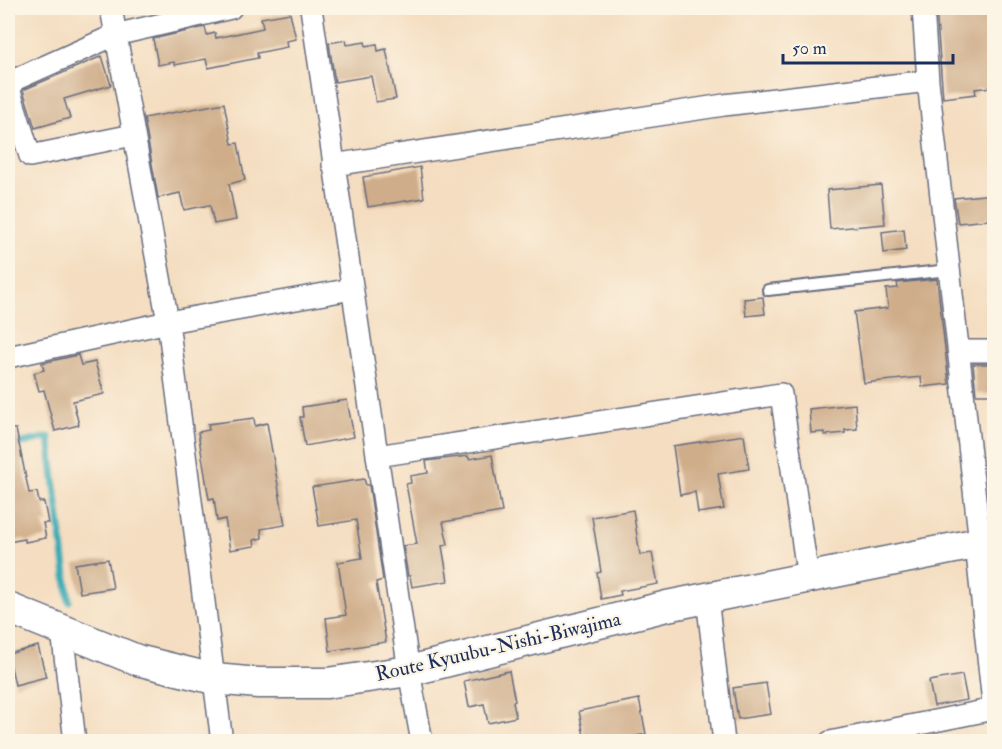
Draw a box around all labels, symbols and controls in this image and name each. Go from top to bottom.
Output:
scale bar [783,27,952,65]
text: 50 m [792,37,827,60]
street label: Route Kyuubu-Nishi-Biwajima [373,606,624,687]

